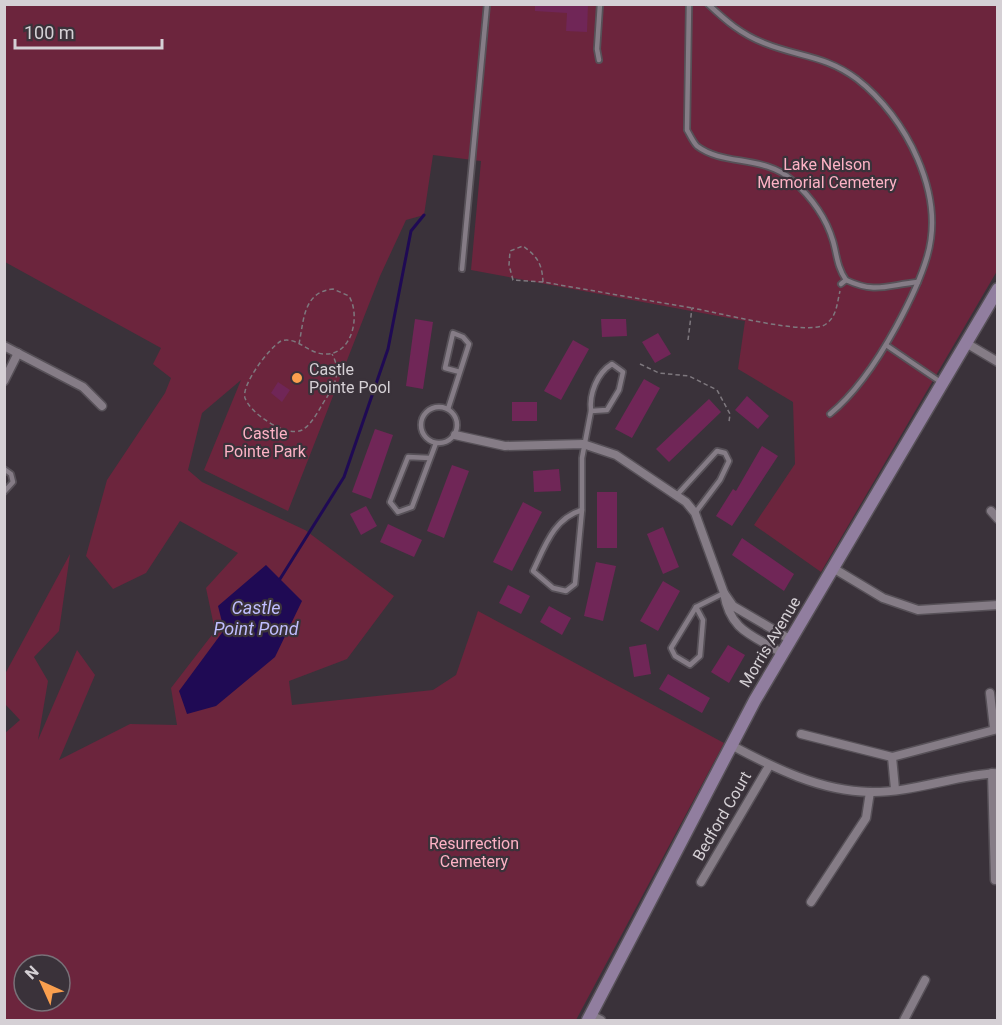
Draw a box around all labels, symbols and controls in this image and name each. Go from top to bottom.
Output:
scale bar [15,12,162,50]
text: 100 m [24,22,75,43]
park label: Lake Nelson Memorial Cemetery [757,155,897,192]
place label: Castle Pointe Pool [309,360,391,397]
marker: Castle Pointe Pool [290,371,304,385]
park label: Castle Pointe Park [224,424,307,461]
street label: Morris Avenue [735,593,805,691]
water label: Castle Point Pond [213,597,300,639]
street label: Bedford Court [689,768,755,864]
park label: Resurrection Cemetery [429,834,519,871]
north arrow [12,953,72,1013]
text: N [21,962,42,983]

